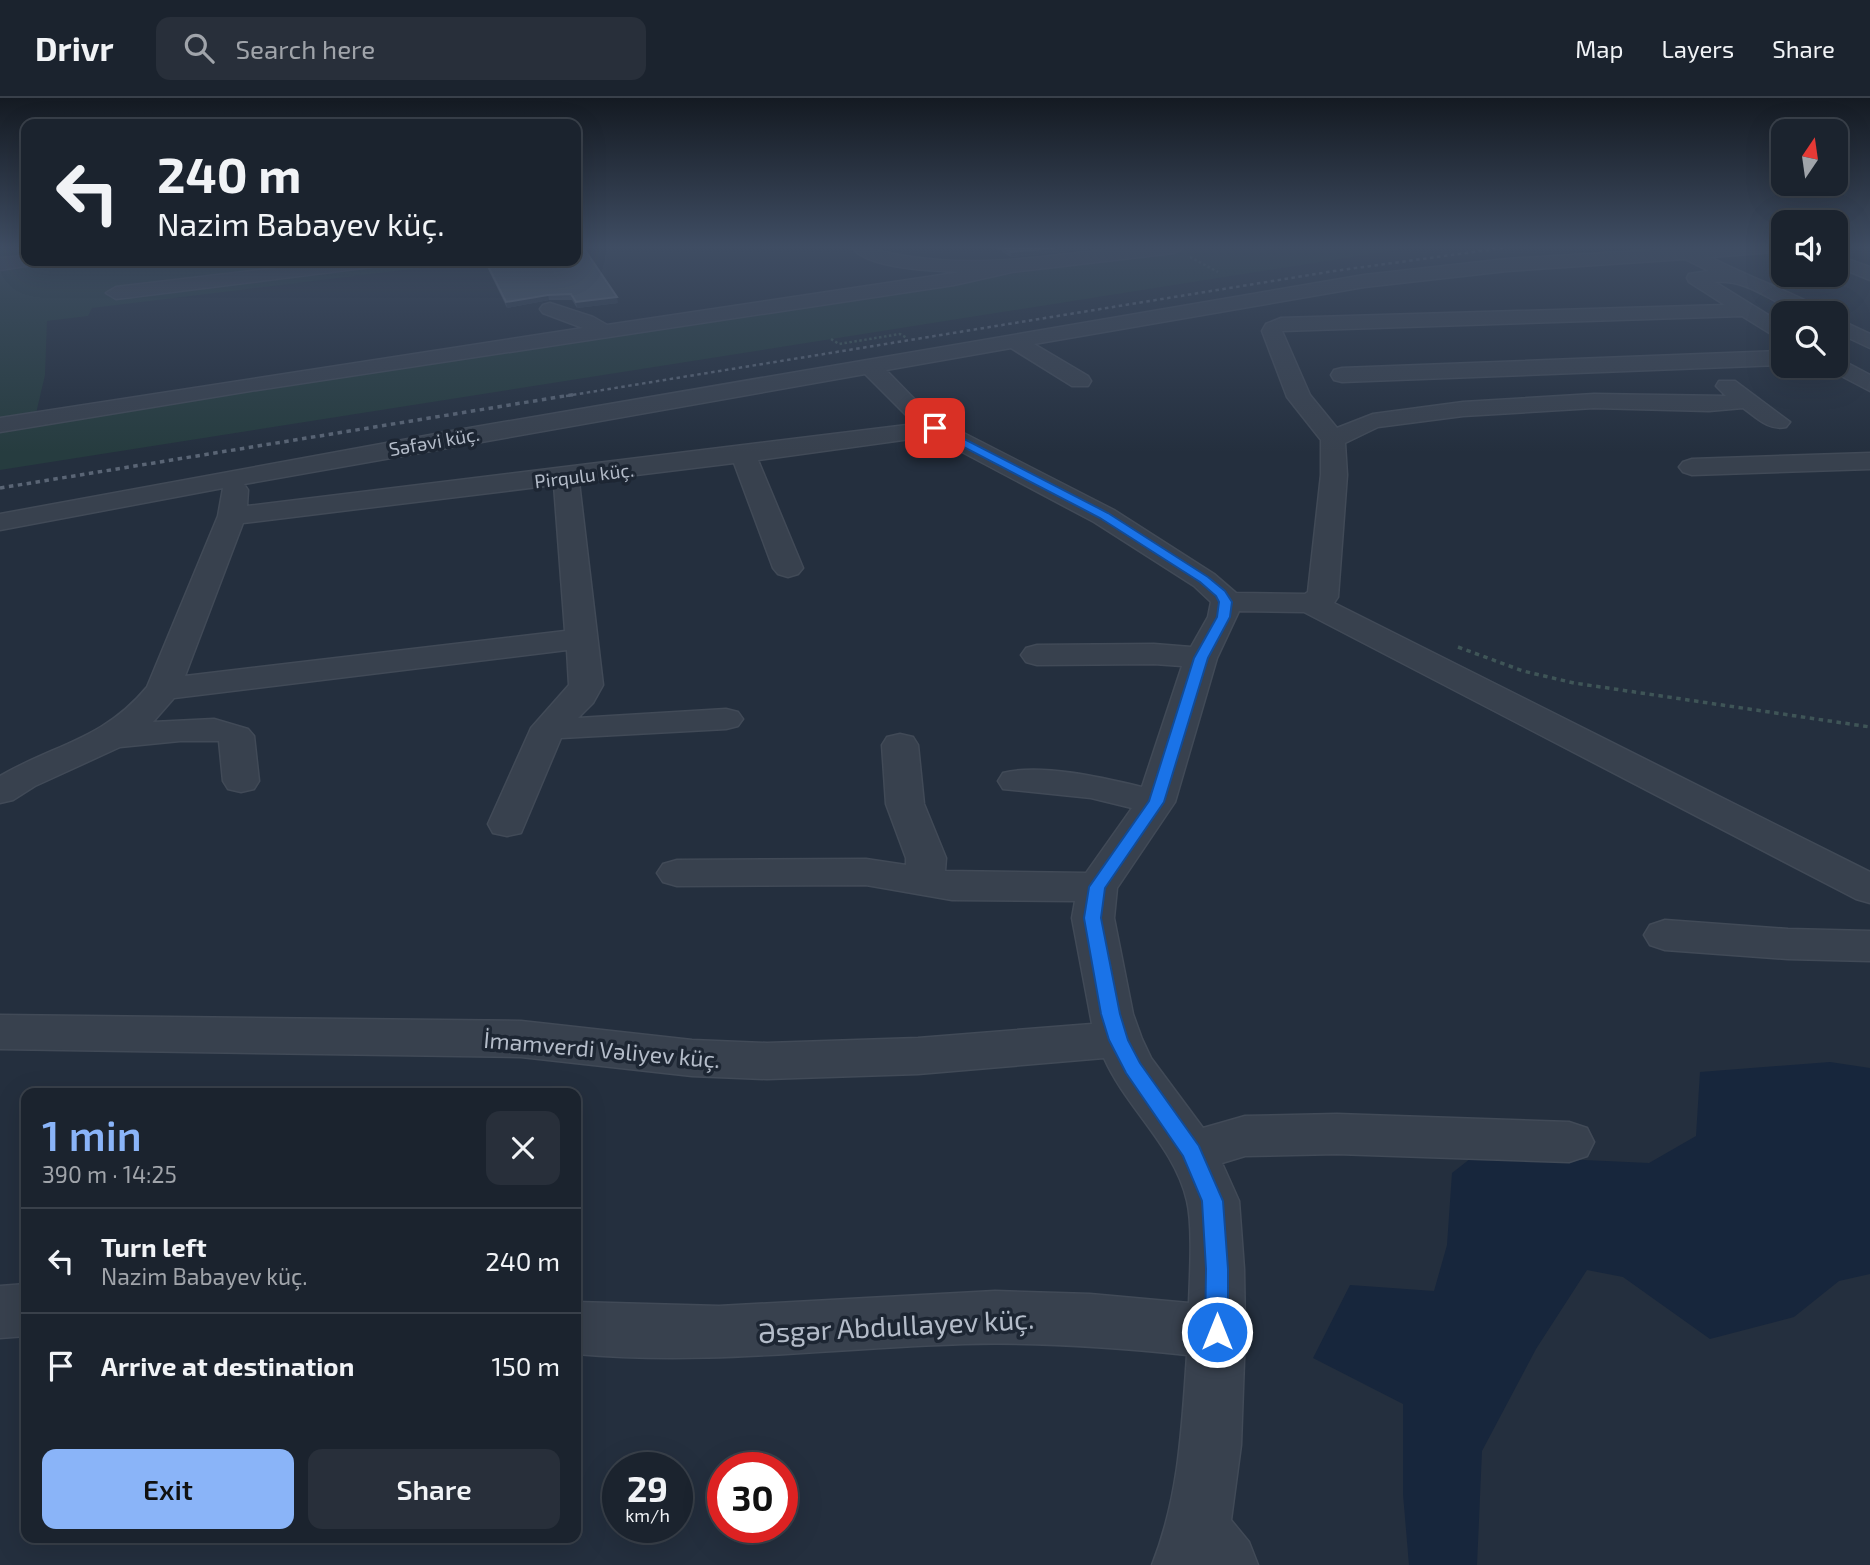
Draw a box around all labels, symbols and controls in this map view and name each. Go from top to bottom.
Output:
search box [156,17,646,80]
text: Drivr [35,28,114,68]
icon: search [180,29,218,67]
text: Search here [236,33,375,64]
text: Map [1575,34,1623,63]
text: Layers [1661,34,1734,63]
text: Share [1772,34,1835,63]
north arrow [1771,119,1848,196]
map controls [1771,119,1848,378]
text: 240 m [157,144,301,203]
icon: left [42,147,133,238]
text: Nazim Babayev küç. [157,204,445,242]
button: sound [1771,210,1848,287]
button: search [1771,301,1848,378]
pin [905,398,965,458]
icon: arrive [916,409,954,447]
street label: Səfəvi küç. [387,422,481,461]
street label: Pirqulu küç. [533,458,635,493]
street label: İmamverdi Vəliyev küç. [483,1025,721,1074]
text: 1 min [42,1109,142,1159]
button: close [486,1111,560,1185]
text: 390 m · 14:25 [42,1160,177,1188]
text: Turn left [101,1231,207,1262]
icon: left [42,1242,80,1280]
text: 240 m [485,1245,560,1276]
text: Nazim Babayev küç. [101,1262,308,1290]
position arrow [1180,1295,1254,1369]
street label: Əsgər Abdullayev küç. [757,1301,1035,1350]
icon: arrive [42,1347,80,1385]
text: Arrive at destination [101,1350,354,1381]
text: 150 m [491,1350,560,1381]
button: Exit [42,1449,294,1529]
button: Share [308,1449,560,1529]
speed limit sign: 30 [707,1452,798,1543]
text: 29 [627,1467,668,1509]
text: km/h [625,1504,670,1526]

